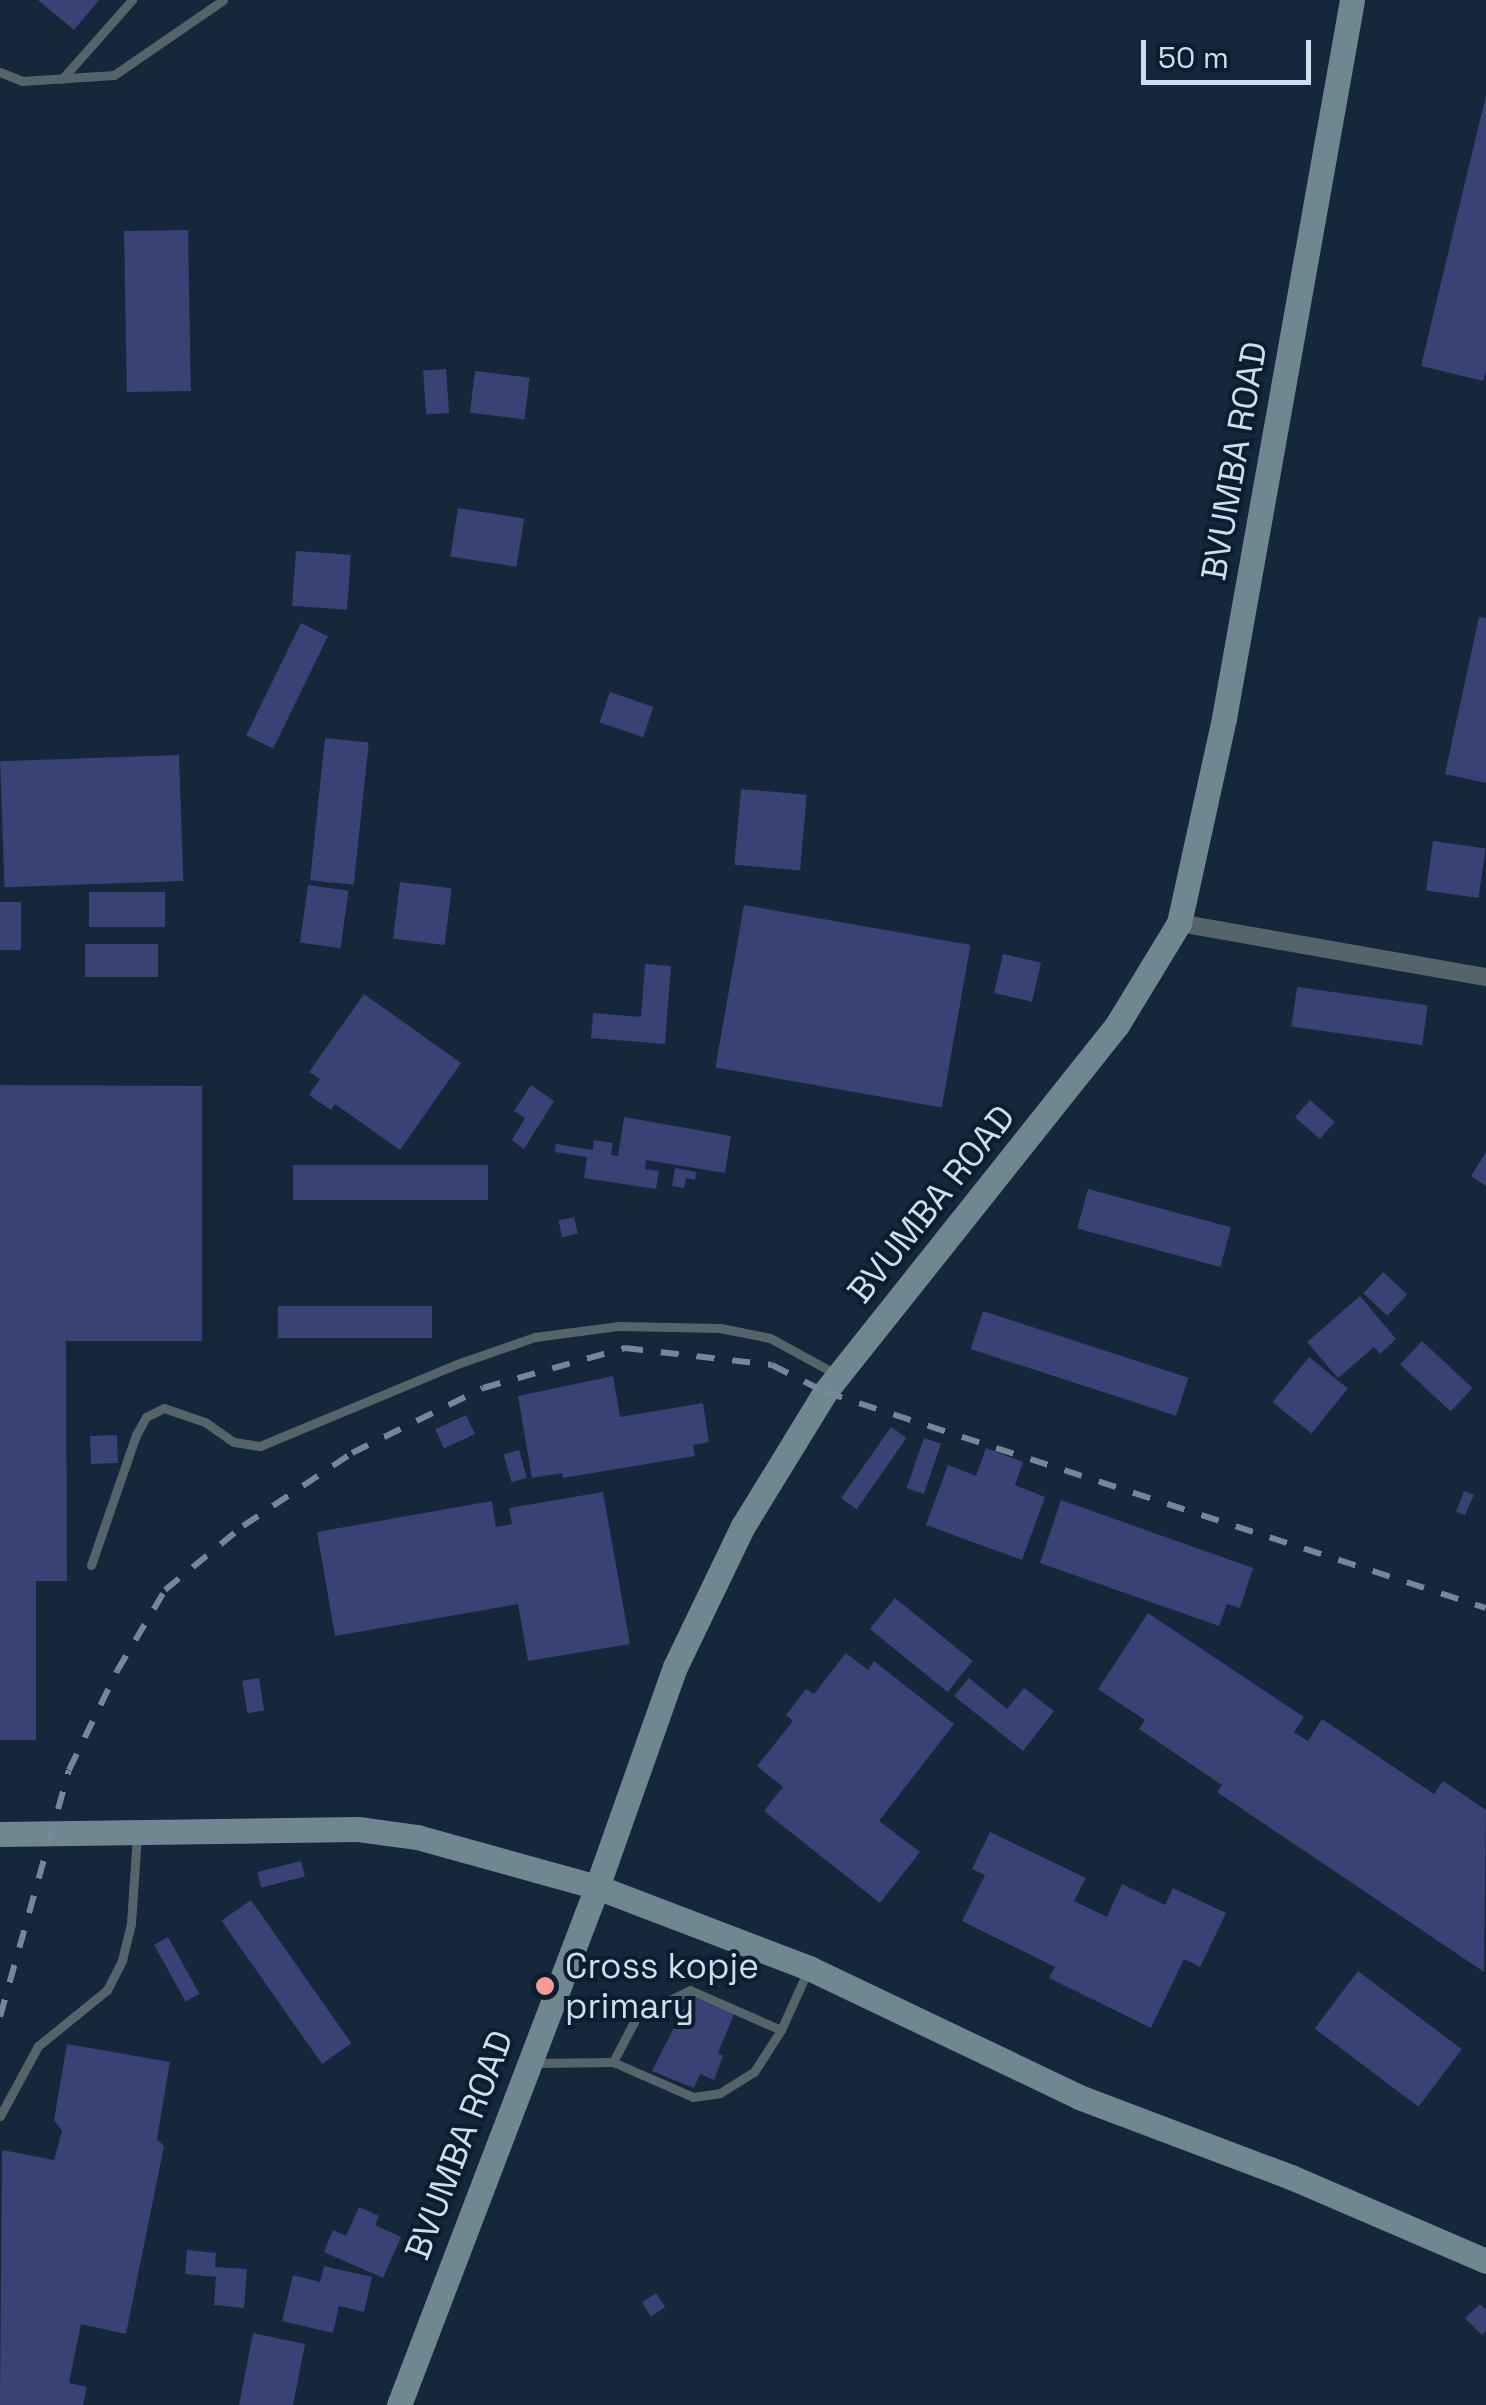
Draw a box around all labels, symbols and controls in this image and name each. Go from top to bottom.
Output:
scale bar [1146,20,1316,82]
text: 50 m [1158,38,1229,77]
street label: BVUMBA ROAD [1192,338,1276,584]
street label: BVUMBA ROAD [838,1097,1024,1311]
place label: Cross kopje primary [565,1945,759,2027]
marker: Cross kopje primary [534,1975,556,1997]
street label: BVUMBA ROAD [396,2024,522,2266]

